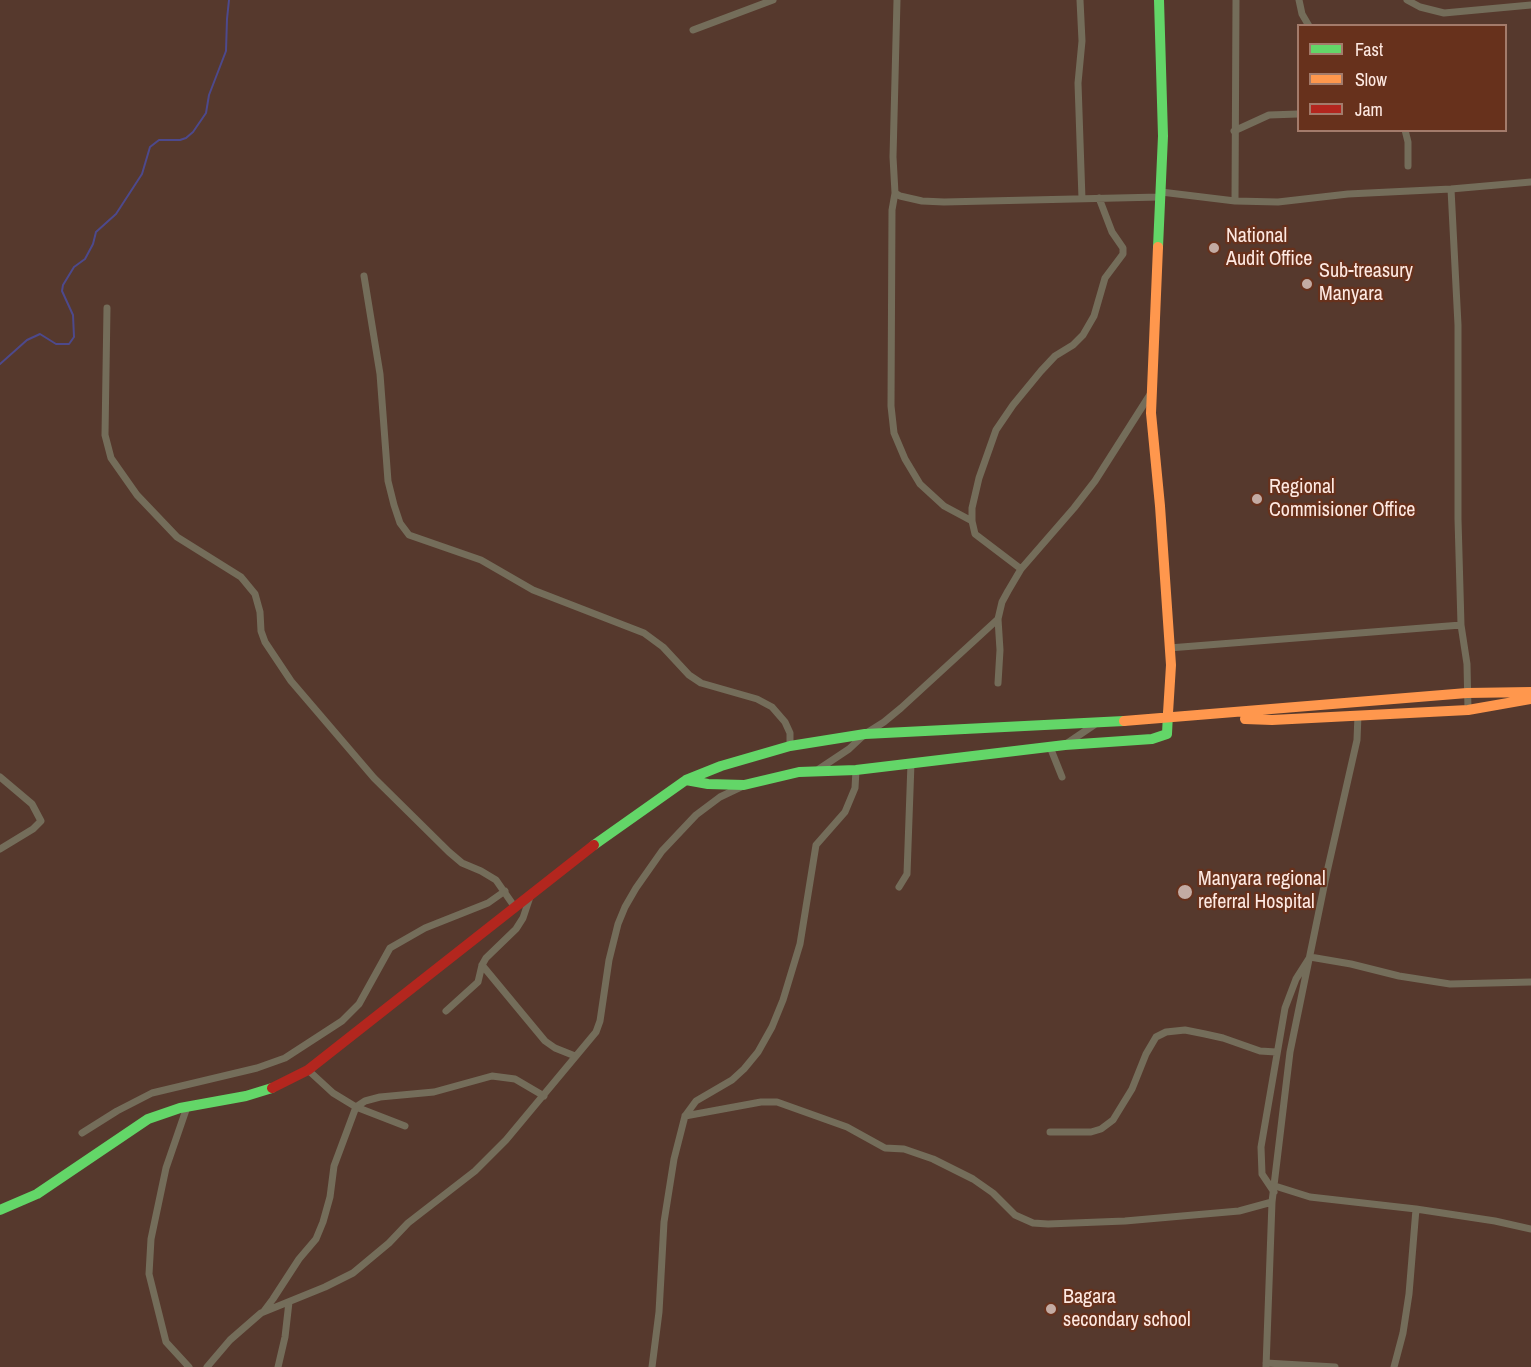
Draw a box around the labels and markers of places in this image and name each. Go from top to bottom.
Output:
place label: National Audit Office [1226,225,1312,272]
marker: National Audit Office [1207,241,1221,255]
place label: Sub-treasury Manyara [1319,260,1413,307]
marker: Sub-treasury Manyara [1300,277,1314,291]
place label: Regional Commisioner Office [1269,476,1415,523]
marker: Regional Commisioner Office [1250,492,1264,506]
place label: Manyara regional referral Hospital [1198,868,1326,915]
marker: Manyara regional referral Hospital [1176,883,1194,901]
place label: Bagara secondary school [1063,1286,1191,1333]
marker: Bagara secondary school [1044,1302,1058,1316]

